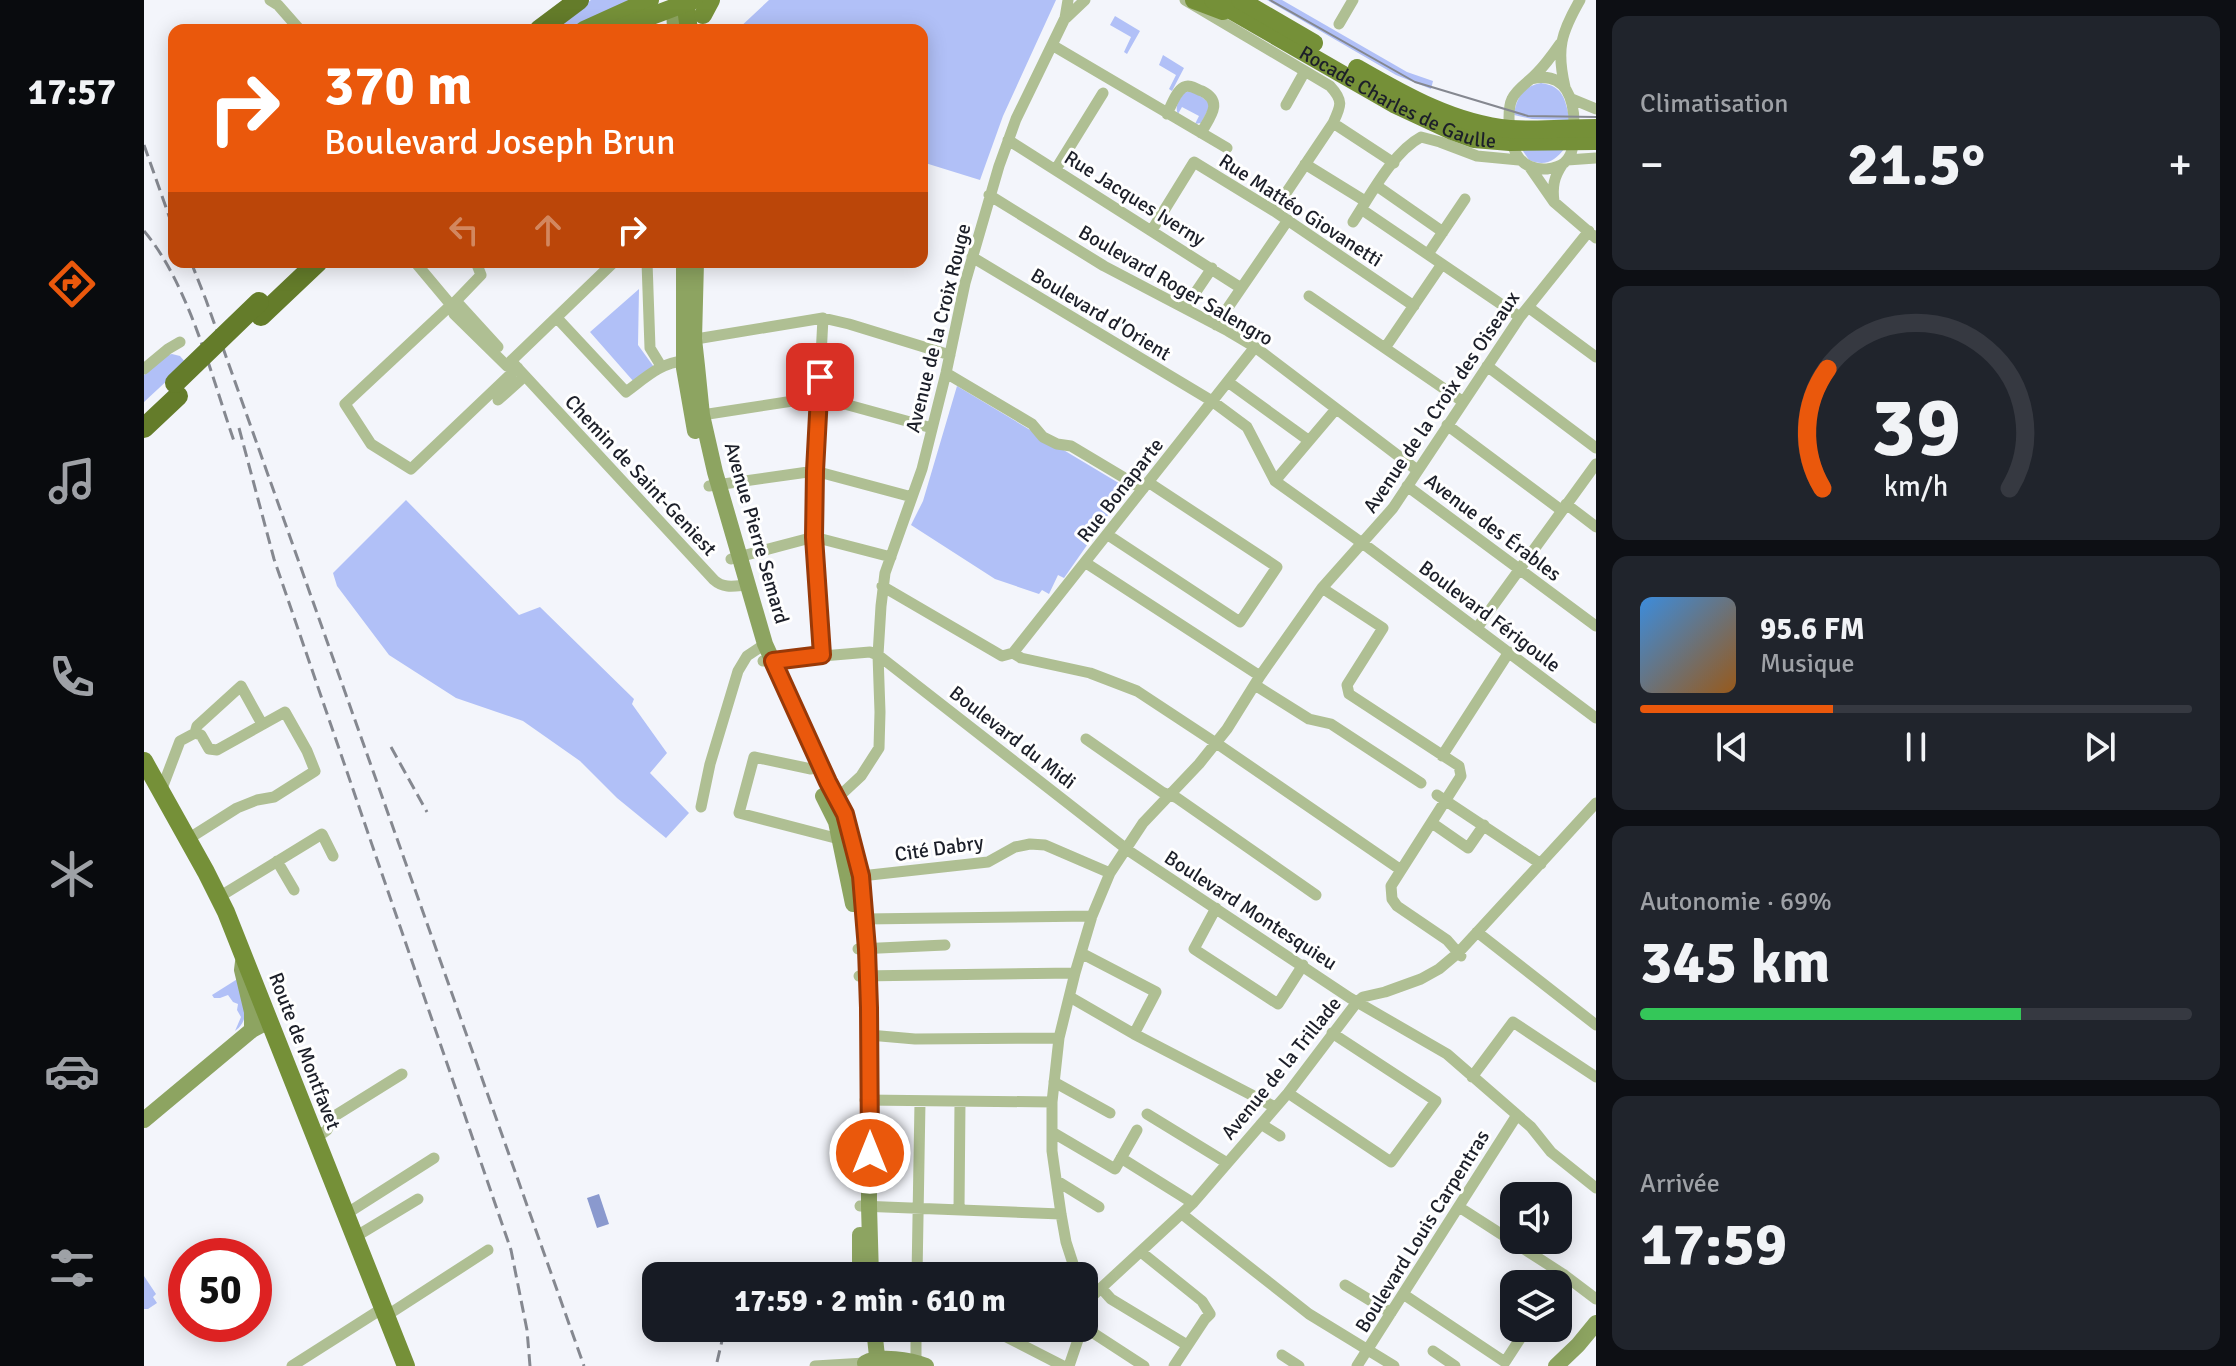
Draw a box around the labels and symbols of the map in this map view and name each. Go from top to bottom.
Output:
street label: Rocade Charles de Gaulle [1295,40,1497,154]
street label: Rue Jacques Iverny [1060,145,1210,252]
street label: Rue Mattéo Giovanetti [1214,148,1387,273]
street label: Boulevard Roger Salengro [1074,219,1277,351]
street label: Avenue de la Croix Rouge [900,221,977,435]
street label: Boulevard d'Orient [1026,263,1175,366]
street label: Avenue de la Croix des Oiseaux [1358,287,1525,518]
pin [786,343,854,411]
street label: Chemin de Saint-Geniest [559,390,722,561]
street label: Rue Bonaparte [1072,433,1169,548]
street label: Avenue Pierre Semard [719,440,794,627]
street label: Avenue des Érables [1420,468,1566,587]
street label: Boulevard Férigoule [1414,555,1565,678]
street label: Boulevard du Midi [944,680,1081,795]
street label: Cité Dabry [893,830,986,867]
street label: Boulevard Montesquieu [1160,845,1342,976]
street label: Route de Montfavet [263,969,346,1133]
street label: Avenue de la Trillade [1216,992,1347,1145]
position arrow [828,1111,912,1195]
street label: Boulevard Louis Carpentras [1350,1125,1495,1337]
speed limit sign: 50 [168,1238,272,1342]

